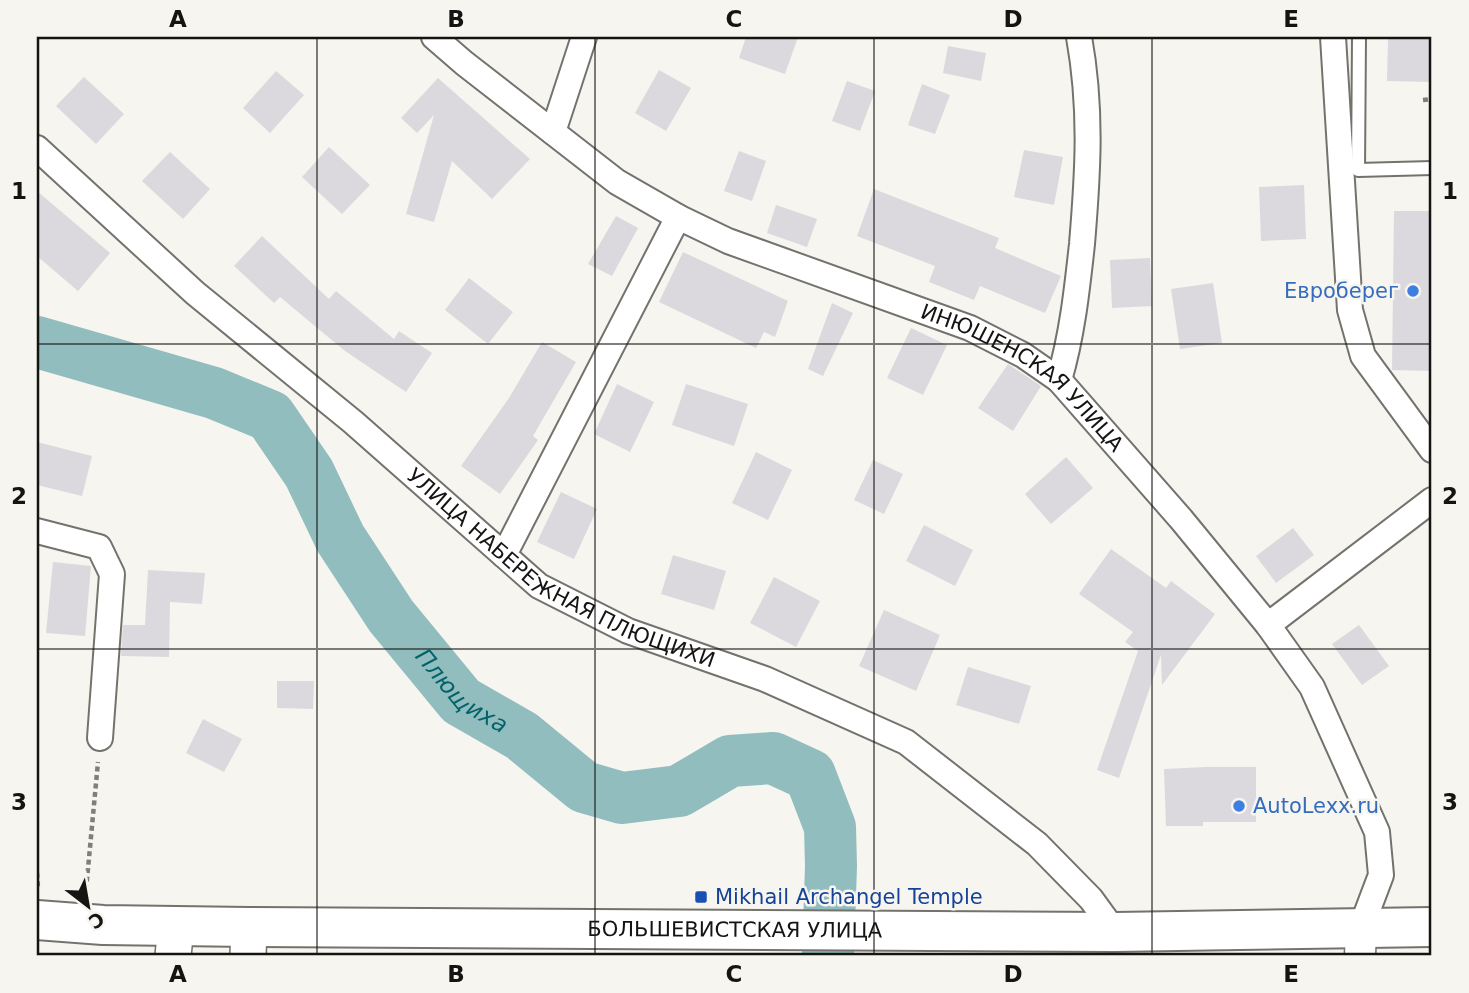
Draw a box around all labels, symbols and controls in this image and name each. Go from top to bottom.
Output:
text: A [169,6,187,32]
text: B [447,6,465,32]
text: C [726,6,742,32]
text: D [1003,6,1023,32]
text: E [1283,6,1299,32]
text: 1 [11,178,27,204]
text: 1 [1442,178,1458,204]
place label: Евроберег [1284,279,1399,303]
marker: Евроберег [1405,283,1421,299]
street label: ИНЮШЕНСКАЯ УЛИЦА [918,299,1129,457]
street label: УЛИЦА НАБЕРЕЖНАЯ ПЛЮЩИХИ [402,463,718,672]
text: 2 [11,483,27,509]
text: 2 [1442,483,1458,509]
water label: Плющиха [410,643,512,738]
text: 3 [11,789,27,815]
text: 3 [1442,789,1458,815]
place label: AutoLexx.ru [1253,794,1379,818]
marker: AutoLexx.ru [1231,798,1247,814]
north arrow [52,870,122,940]
place label: Mikhail Archangel Temple [715,885,983,909]
marker: Mikhail Archangel Temple [693,889,709,905]
text: С [85,908,108,934]
street label: БОЛЬШЕВИСТСКАЯ УЛИЦА [587,917,883,943]
text: A [169,961,187,987]
text: B [447,961,465,987]
text: C [726,961,742,987]
text: D [1003,961,1023,987]
text: E [1283,961,1299,987]

